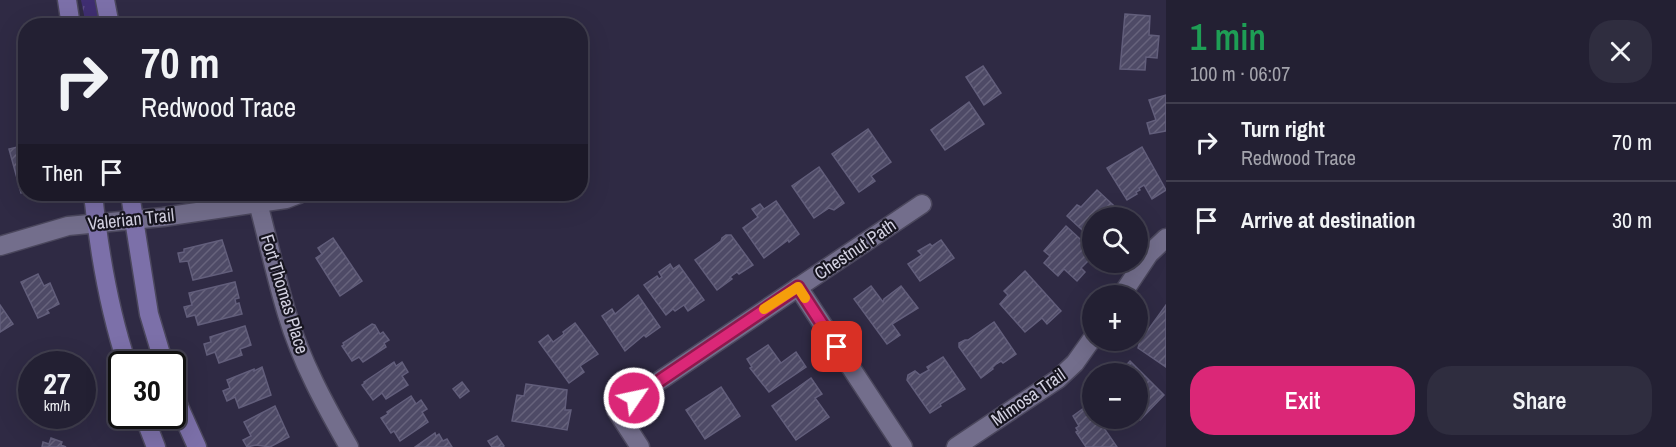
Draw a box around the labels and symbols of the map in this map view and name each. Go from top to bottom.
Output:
street label: Valerian Trail [87,202,175,236]
street label: Chestnut Path [809,212,901,286]
street label: Fort Thomas Place [255,231,315,357]
pin [811,321,862,372]
speed limit sign: 30 [108,351,186,429]
street label: Mimosa Trail [986,362,1070,432]
position arrow [602,366,666,430]

